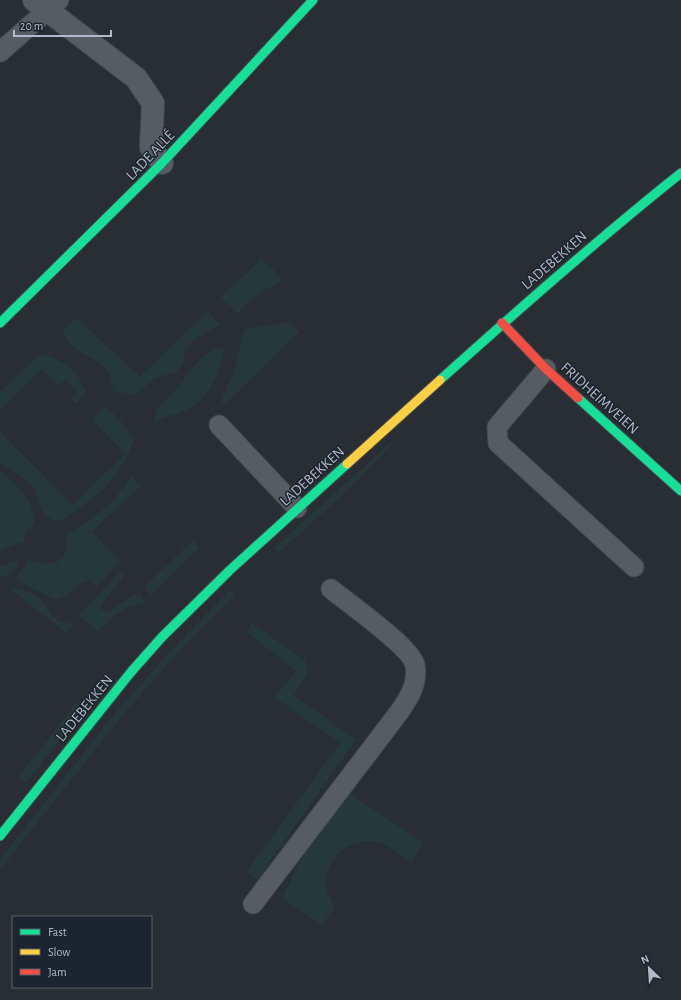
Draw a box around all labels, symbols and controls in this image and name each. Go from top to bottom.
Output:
scale bar [14,12,111,38]
text: 20 m [20,20,43,32]
street label: LADE ALLÉ [122,126,178,183]
street label: LADEBEKKEN [519,228,590,293]
street label: FRIDHEIMVEIEN [558,360,641,437]
street label: LADEBEKKEN [277,444,347,509]
street label: LADEBEKKEN [53,672,116,745]
legend [12,916,152,988]
text: Fast [48,926,67,938]
text: Slow [48,946,70,958]
north arrow [629,948,669,988]
text: N [639,953,651,966]
text: Jam [48,966,67,978]

